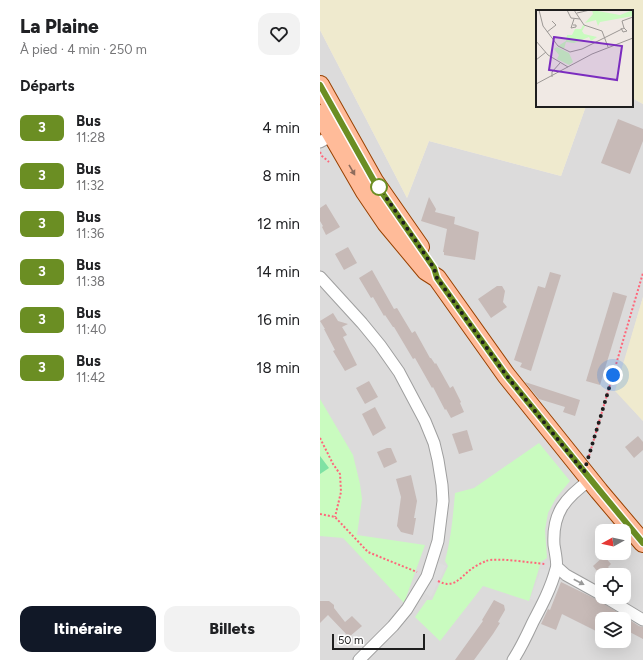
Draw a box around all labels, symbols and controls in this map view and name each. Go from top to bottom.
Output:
inset map [536,10,633,107]
button: heart [258,13,300,55]
text: La Plaine [20,15,99,38]
text: À pied · 4 min · 250 m [20,42,147,57]
text: Départs [20,77,75,95]
text: Bus [76,112,101,130]
text: 3 [38,119,46,136]
text: 4 min [262,119,300,137]
text: 11:28 [76,130,105,145]
text: Bus [76,160,101,178]
one-way arrow [348,164,355,176]
text: 3 [38,167,46,184]
text: 8 min [262,167,300,185]
text: 11:32 [76,178,104,193]
unlabelled marker [370,178,388,196]
text: Bus [76,208,101,226]
text: 3 [38,215,46,232]
text: 12 min [257,215,300,233]
text: 11:36 [76,226,104,241]
text: Bus [76,256,101,274]
text: 3 [38,263,46,280]
text: 14 min [256,263,300,281]
text: 11:38 [76,274,105,289]
text: Bus [76,304,101,322]
text: 3 [38,311,46,328]
text: 16 min [257,311,300,329]
text: 11:40 [76,322,106,337]
text: Bus [76,352,101,370]
text: 3 [38,359,46,376]
text: 18 min [256,359,300,377]
your location [603,365,623,385]
text: 11:42 [76,370,105,385]
north arrow [595,524,631,560]
map controls [595,524,631,648]
button: locate [595,568,631,604]
one-way arrow [573,579,585,585]
button: Itinéraire [20,606,156,652]
button: Billets [164,606,300,652]
button: layers [595,612,631,648]
scale bar [332,632,425,651]
text: 50 m [338,634,363,647]

